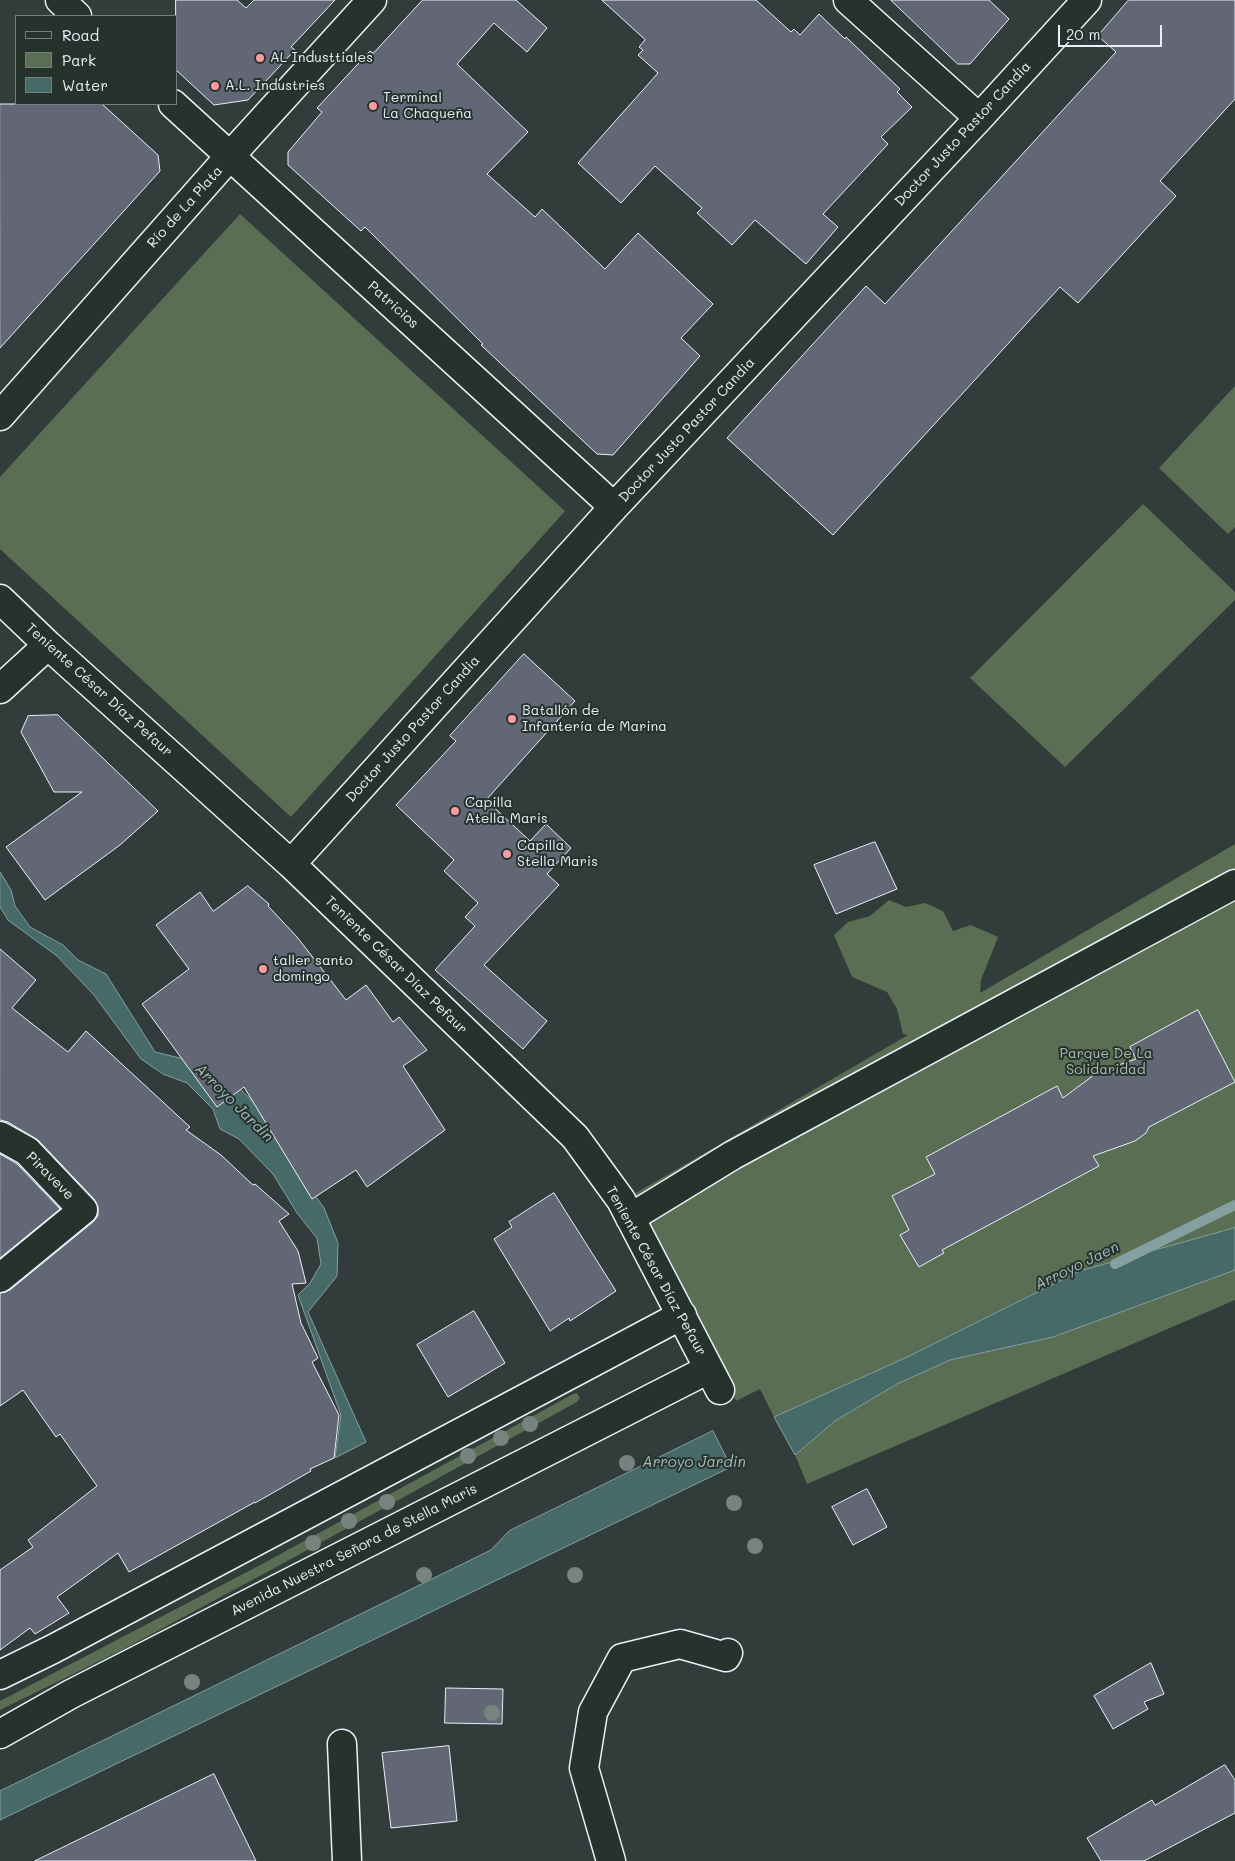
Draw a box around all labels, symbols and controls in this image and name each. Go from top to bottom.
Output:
legend [15,15,178,105]
scale bar [1060,15,1164,47]
text: 20 m [1066,24,1100,44]
text: Road [62,25,99,45]
text: Park [62,50,96,70]
place label: AL Industtiales [270,50,373,66]
marker: AL Industtiales [254,52,266,64]
street label: Doctor Justo Pastor Candia [892,58,1034,210]
text: Water [62,75,108,95]
place label: A.L. Industries [225,78,325,94]
marker: A.L. Industries [209,80,221,92]
place label: Terminal La Chaqueña [383,90,472,122]
marker: Terminal La Chaqueña [367,100,379,112]
street label: Río de La Plata [144,163,226,251]
street label: Patricios [364,278,422,332]
street label: Doctor Justo Pastor Candia [616,354,758,506]
street label: Teniente César Díaz Pefaur [22,620,176,760]
street label: Doctor Justo Pastor Candia [343,652,483,806]
place label: Batallón de Infantería de Marina [522,703,667,736]
marker: Batallón de Infantería de Marina [506,713,518,725]
place label: Capilla Atella Maris [465,795,548,828]
marker: Capilla Atella Maris [449,805,461,817]
place label: Capilla Stella Maris [517,838,598,870]
marker: Capilla Stella Maris [501,848,513,860]
street label: Teniente César Díaz Pefaur [321,893,471,1037]
place label: taller santo domingo [273,953,353,986]
marker: taller santo domingo [257,963,269,975]
park label: Parque De La Solidaridad [1060,1046,1152,1078]
water label: Arroyo Jardin [191,1060,277,1146]
street label: Piraveve [23,1149,77,1203]
street label: Teniente César Díaz Pefaur [602,1183,710,1359]
water label: Arroyo Jaen [1032,1238,1122,1294]
water label: Arroyo Jardin [642,1453,746,1471]
street label: Avenida Nuestra Señora de Stella Maris [228,1480,480,1620]

